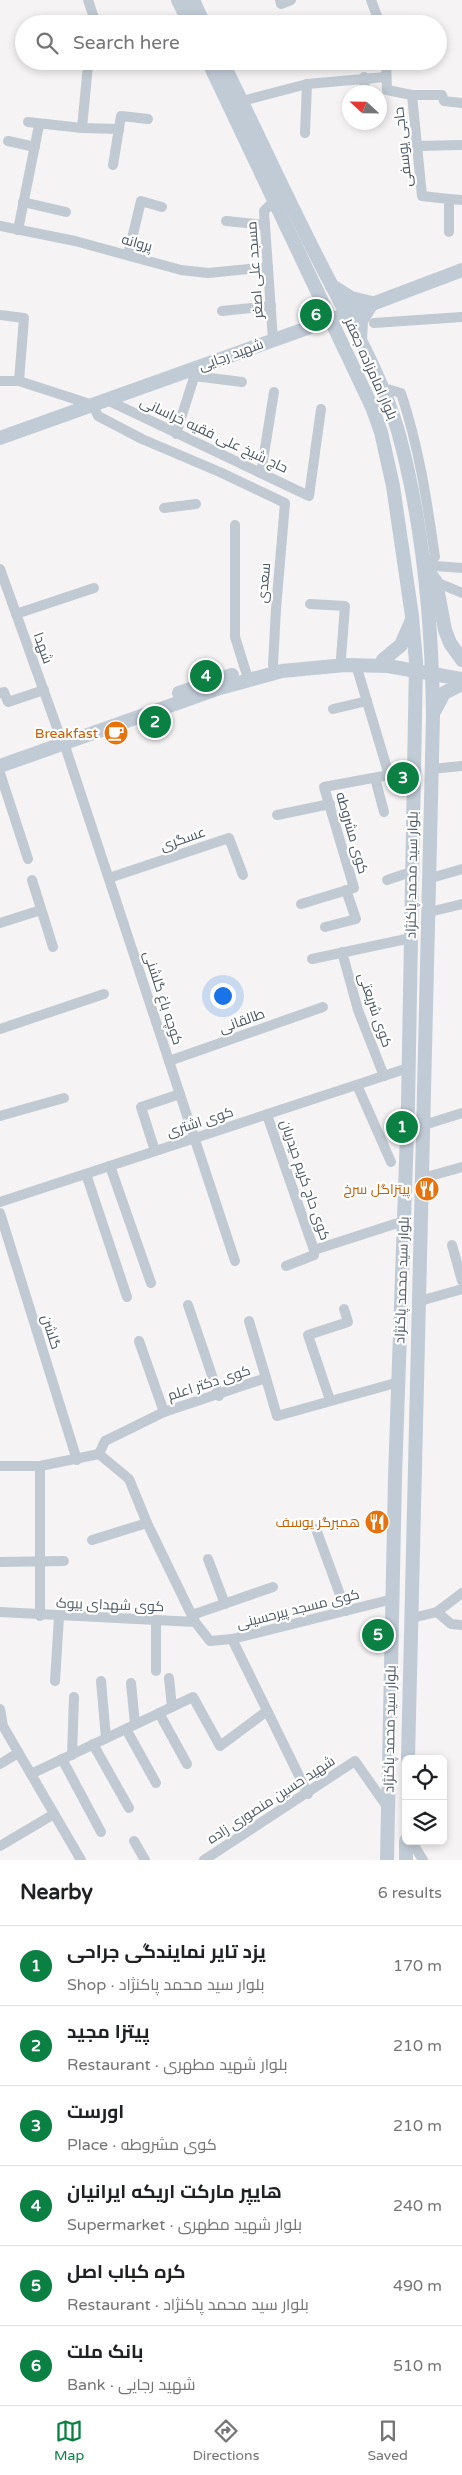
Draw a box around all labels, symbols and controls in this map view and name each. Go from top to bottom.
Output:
search box [15,15,447,70]
icon: search [33,29,61,57]
text: Search here [73,32,180,54]
north arrow [342,85,387,130]
street label: حاجی یوسفی [390,106,416,188]
street label: مسجد علی اصغر [243,221,267,320]
street label: پروانه [119,231,155,256]
pin: 6 [300,296,332,334]
street label: بلوار امامزاده جعفر [341,315,401,422]
street label: شهید رجایی [196,335,266,375]
street label: حاج شیخ علی فقیه خراسانی [137,393,291,477]
street label: سعدی [254,562,274,604]
street label: شهدا [30,630,56,666]
pin: 4 [190,657,222,695]
pin: 2 [139,703,171,741]
cafe icon: Breakfast [103,720,129,746]
place label: Breakfast [35,725,99,742]
pin: 3 [387,759,419,797]
street label: کوی مشروطه [332,790,372,876]
street label: بلوار سید محمد پاکنژاد [402,811,423,939]
street label: عسگری [158,823,208,855]
street label: کوچه باغ گلشنی [139,949,186,1047]
street label: کوی شریعتی [354,970,396,1050]
your location [210,983,236,1009]
street label: طالقانی [217,1005,267,1037]
street label: کوی اشتری [164,1103,236,1141]
pin: 1 [386,1108,418,1146]
street label: کوی حاج کریم حیدریان [275,1117,334,1243]
restaurant icon: پیتزاگل سرخ [414,1176,440,1202]
place label: پیتزاگل سرخ [344,1181,410,1199]
street label: بلوار سید محمد پاکنژاد [391,1216,414,1344]
street label: گلشن [37,1313,65,1351]
street label: کوی دکتر اعلم [165,1362,253,1405]
restaurant icon: همبرگر یوسف [364,1509,390,1535]
place label: همبرگر یوسف [276,1514,360,1531]
street label: کوی مسجد پیرحسینی [235,1585,361,1633]
street label: کوی شهدای بیوک [56,1595,164,1615]
pin: 5 [362,1616,394,1654]
street label: بلوار سید محمد پاکنژاد [380,1665,401,1793]
street label: شهید حسین منصوری زاده [204,1752,338,1848]
map controls [402,1755,447,1845]
button: locate [402,1755,447,1800]
button: layers [402,1800,447,1845]
text: Nearby [20,1880,93,1905]
text: 6 results [378,1883,442,1903]
text: یزد تایر نمایندگی جراحی [67,1941,266,1963]
text: 1 [31,1956,41,1976]
text: 170 m [393,1956,442,1976]
text: Shop · بلوار سید محمد پاکنژاد [67,1975,265,1995]
text: پیتزا مجید [67,2021,149,2043]
text: 2 [31,2036,41,2056]
text: 210 m [393,2036,442,2056]
text: Restaurant · بلوار شهید مطهری [67,2055,287,2075]
text: اورست [67,2101,124,2123]
text: 3 [31,2116,41,2136]
text: 210 m [393,2116,442,2136]
text: Place · کوی مشروطه [67,2135,217,2155]
text: هایپر مارکت اریکه ایرانیان [67,2181,282,2203]
text: 4 [31,2196,41,2216]
text: 240 m [393,2196,442,2216]
text: Supermarket · بلوار شهید مطهری [67,2215,302,2235]
text: کره کباب اصل [67,2261,186,2283]
text: 5 [31,2276,41,2296]
text: 490 m [393,2276,442,2296]
text: Restaurant · بلوار سید محمد پاکنژاد [67,2295,309,2315]
text: بانک ملت [67,2341,143,2363]
text: 6 [31,2356,41,2376]
text: 510 m [393,2356,442,2376]
text: Bank · شهید رجایی [67,2375,195,2395]
tab: Map [54,2417,84,2464]
tab: Directions [192,2417,259,2464]
tab: Saved [367,2417,408,2464]

